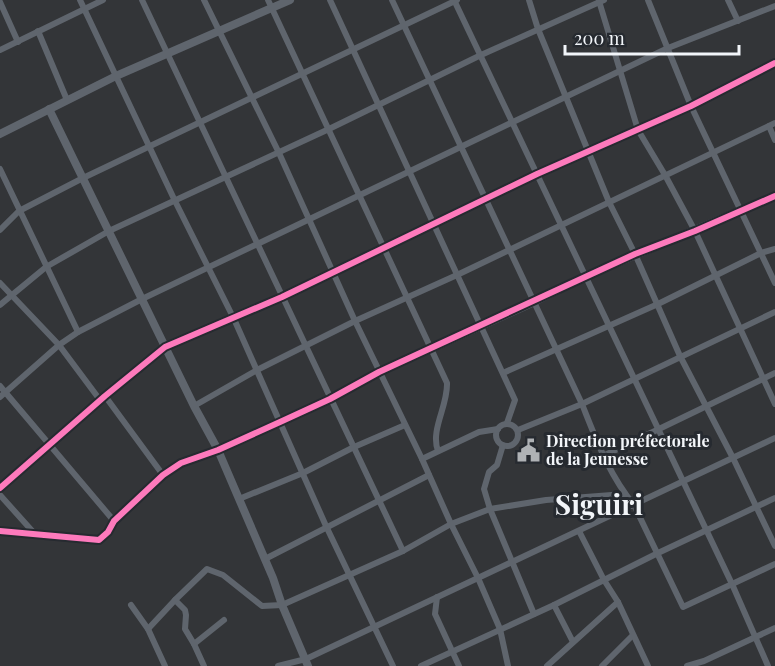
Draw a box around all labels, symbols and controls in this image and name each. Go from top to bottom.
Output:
scale bar [565,18,739,56]
text: 200 m [574,26,625,50]
place label: Direction préfectorale de la Jeunesse [546,430,709,469]
public building icon: Direction préfectorale de la Jeunesse [515,437,541,463]
district label: Siguiri [555,485,643,522]

